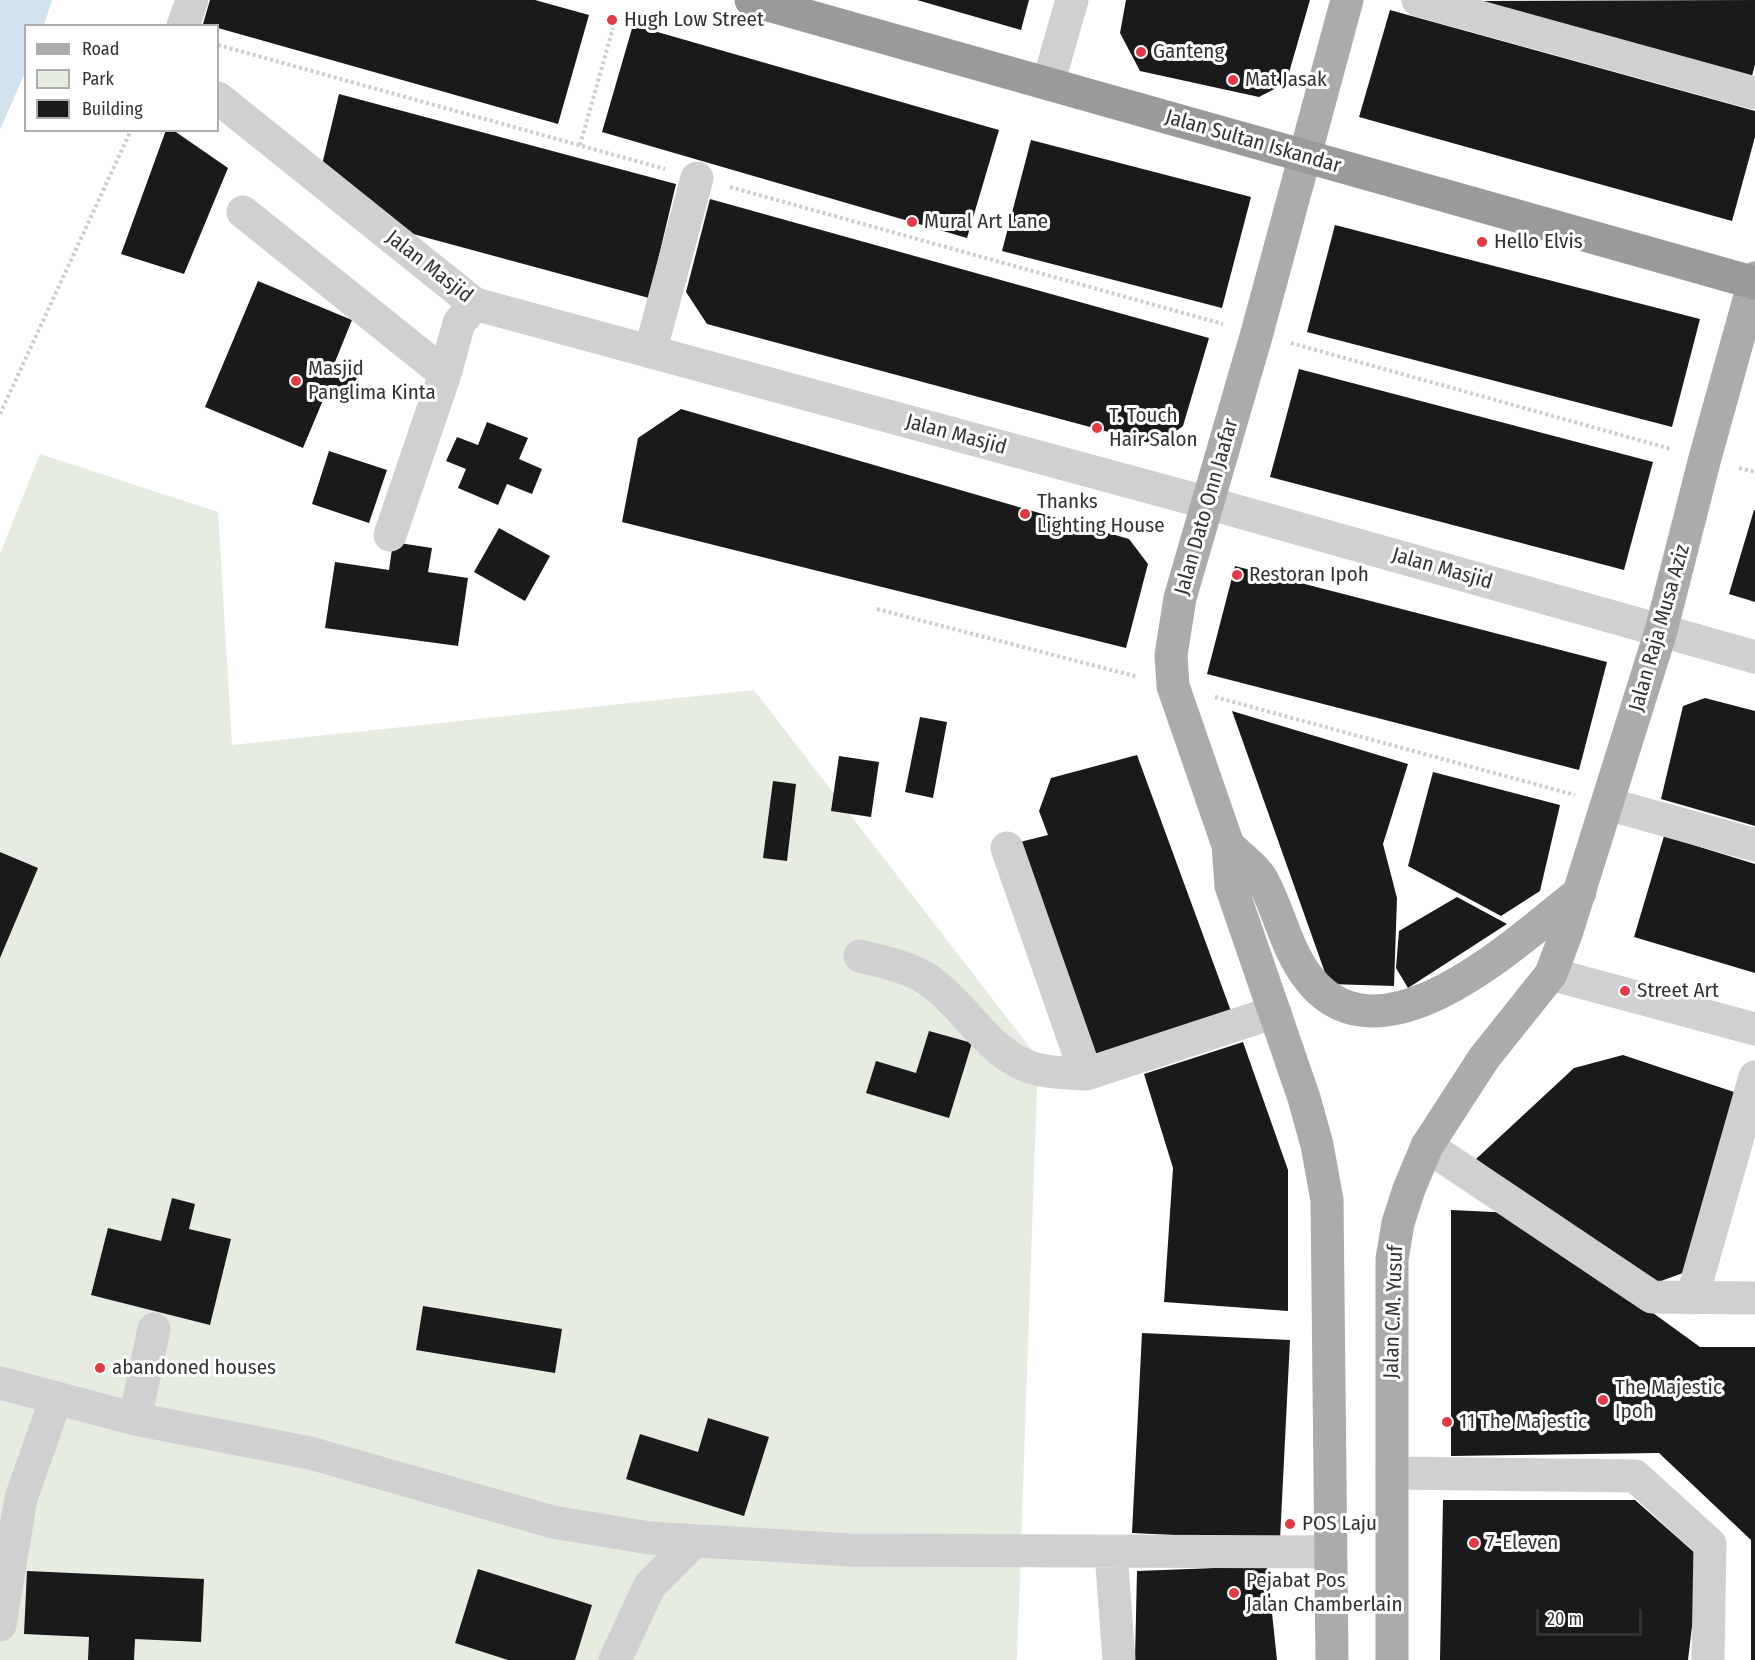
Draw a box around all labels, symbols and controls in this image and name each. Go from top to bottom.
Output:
place label: Hugh Low Street [624,7,764,33]
marker: Hugh Low Street [605,13,619,27]
legend [24,24,219,132]
text: Road [82,38,119,60]
place label: Ganteng [1153,39,1224,65]
marker: Ganteng [1134,45,1148,59]
place label: Mat Jasak [1245,67,1327,93]
text: Park [82,68,114,90]
marker: Mat Jasak [1226,73,1240,87]
text: Building [82,98,143,120]
street label: Jalan Sultan Iskandar [1162,105,1344,179]
place label: Mural Art Lane [924,209,1048,235]
marker: Mural Art Lane [905,215,919,229]
street label: Jalan Masjid [380,225,478,309]
place label: Hello Elvis [1494,229,1583,255]
marker: Hello Elvis [1475,235,1489,249]
place label: Masjid Panglima Kinta [308,356,436,406]
marker: Masjid Panglima Kinta [289,374,303,388]
place label: T. Touch Hair Salon [1109,403,1198,453]
street label: Jalan Masjid [903,409,1009,461]
street label: Jalan Dato Onn Jaafar [1170,416,1244,598]
marker: T. Touch Hair Salon [1090,421,1104,435]
place label: Thanks Lighting House [1037,489,1165,539]
marker: Thanks Lighting House [1018,507,1032,521]
street label: Jalan Raja Musa Aziz [1624,542,1696,714]
street label: Jalan Masjid [1389,543,1495,595]
place label: Restoran Ipoh [1249,562,1369,588]
marker: Restoran Ipoh [1230,568,1244,582]
place label: Street Art [1637,978,1719,1004]
marker: Street Art [1618,984,1632,998]
street label: Jalan C.M. Yusuf [1379,1245,1409,1379]
place label: abandoned houses [112,1355,276,1381]
marker: abandoned houses [93,1361,107,1375]
place label: The Majestic Ipoh [1615,1375,1722,1425]
marker: The Majestic Ipoh [1596,1393,1610,1407]
place label: 11 The Majestic [1459,1409,1587,1435]
marker: 11 The Majestic [1440,1415,1454,1429]
place label: POS Laju [1302,1511,1377,1537]
marker: POS Laju [1283,1517,1297,1531]
place label: 7-Eleven [1486,1530,1558,1556]
marker: 7-Eleven [1467,1536,1481,1550]
place label: Pejabat Pos Jalan Chamberlain [1246,1568,1402,1618]
marker: Pejabat Pos Jalan Chamberlain [1227,1586,1241,1600]
scale bar [1539,1597,1646,1635]
text: 20 m [1547,1608,1582,1630]

